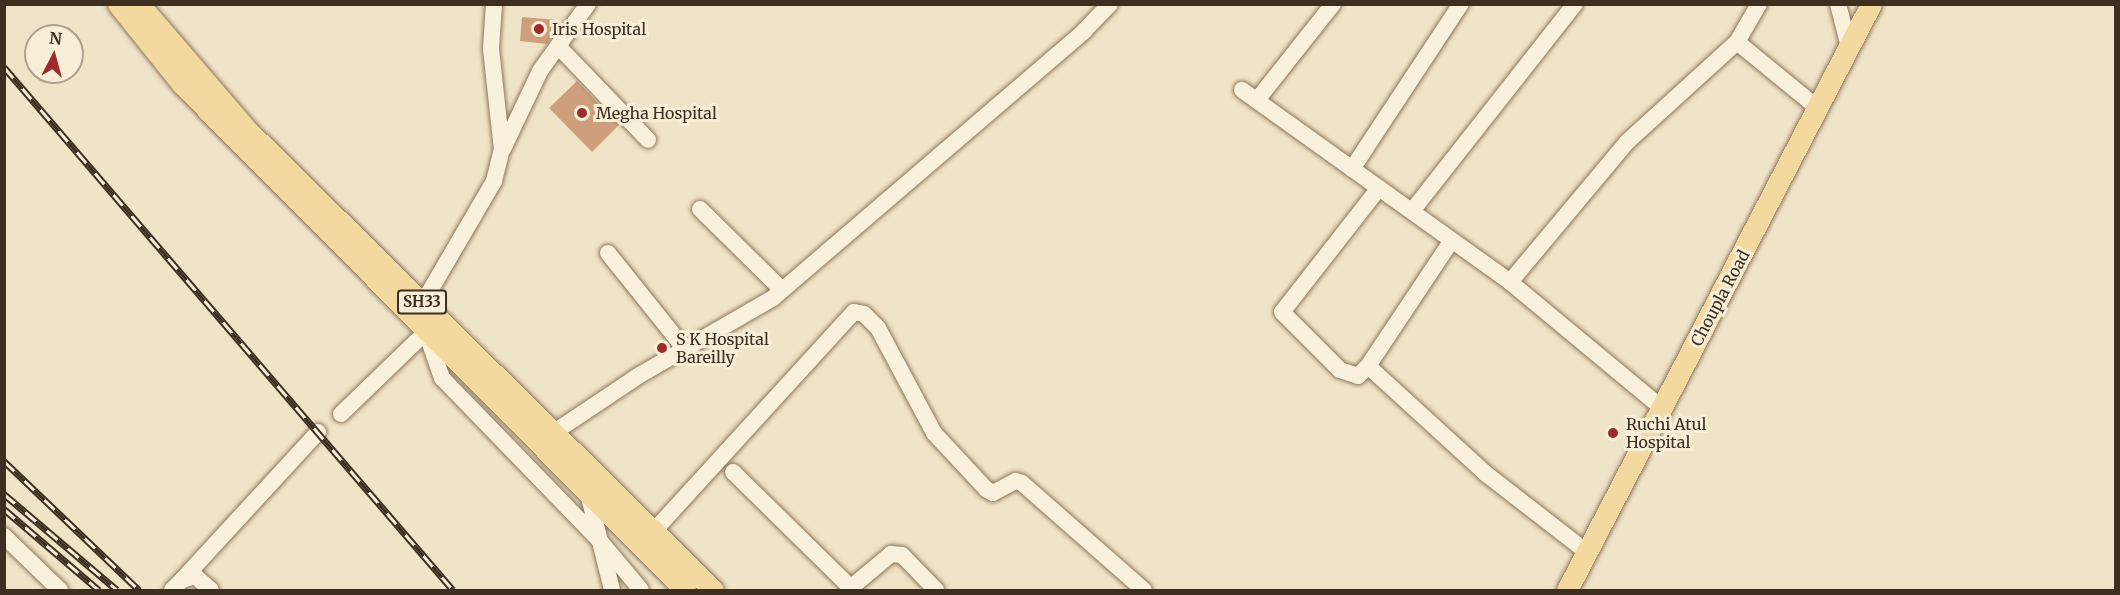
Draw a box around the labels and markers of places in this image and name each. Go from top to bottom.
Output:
place label: Iris Hospital [552,19,646,39]
marker: Iris Hospital [530,20,548,38]
place label: Megha Hospital [596,103,717,123]
marker: Megha Hospital [573,104,591,122]
place label: S K Hospital Bareilly [676,329,769,367]
marker: S K Hospital Bareilly [653,339,671,357]
place label: Ruchi Atul Hospital [1626,414,1706,452]
marker: Ruchi Atul Hospital [1604,424,1622,442]

